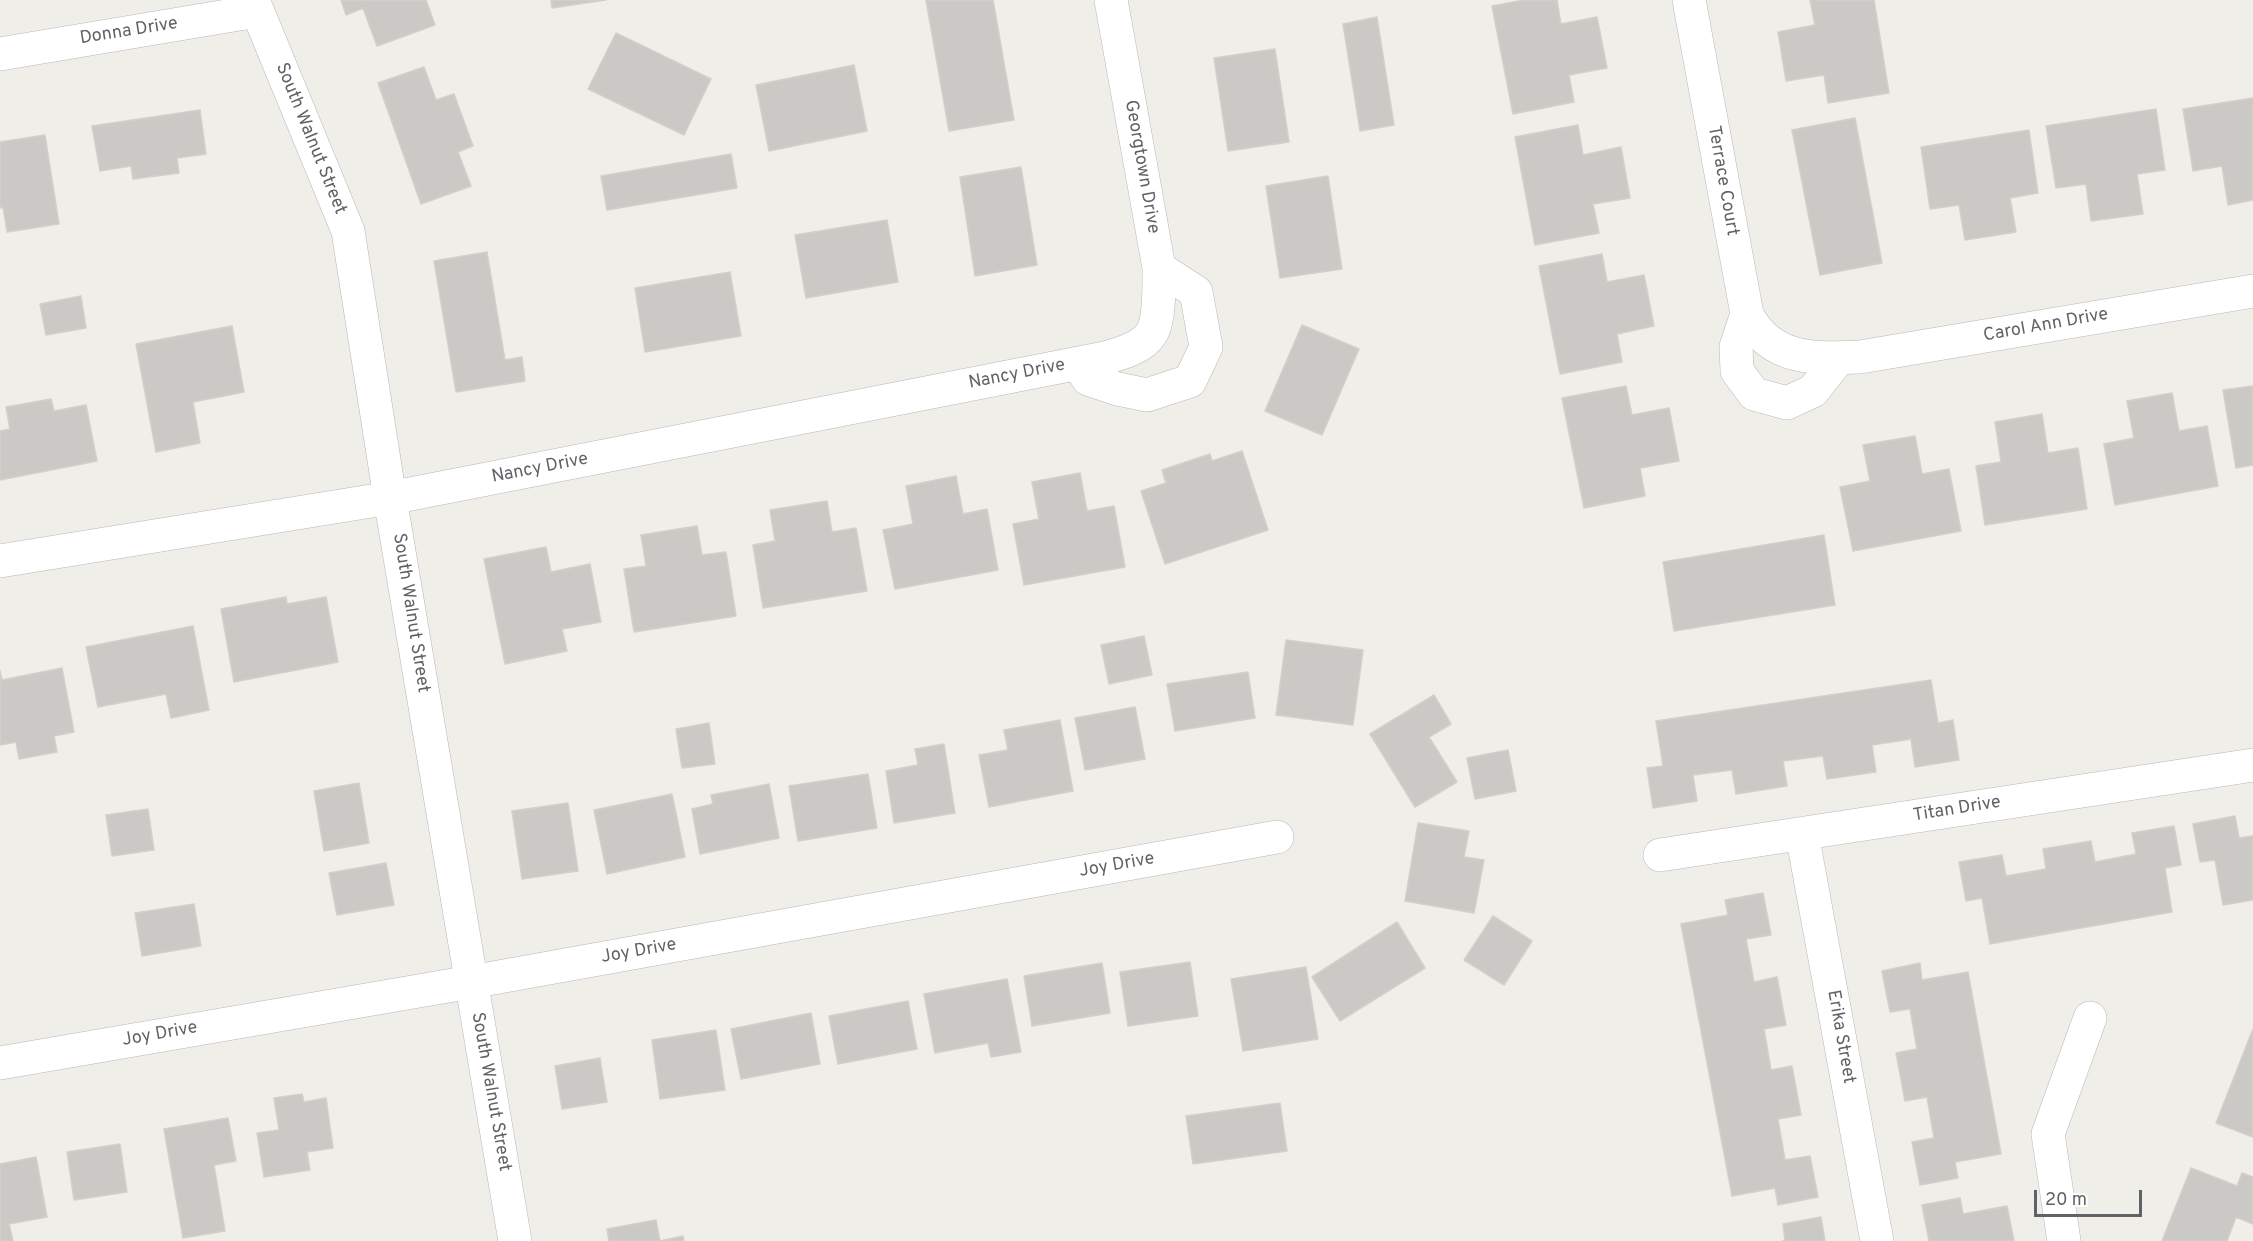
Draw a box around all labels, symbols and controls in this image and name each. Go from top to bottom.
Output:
street label: Donna Drive [78,14,180,50]
street label: South Walnut Street [270,60,350,218]
street label: Georgtown Drive [1119,98,1163,236]
street label: Terrace Court [1702,124,1742,238]
street label: Carol Ann Drive [1982,304,2110,348]
street label: Nancy Drive [967,355,1067,395]
street label: Nancy Drive [490,449,590,489]
street label: South Walnut Street [387,532,433,694]
street label: Titan Drive [1912,792,2002,828]
street label: Joy Drive [1078,849,1156,883]
street label: Joy Drive [600,935,678,969]
street label: Erika Street [1821,989,1859,1085]
street label: South Walnut Street [465,1011,515,1173]
street label: Joy Drive [121,1018,199,1052]
scale bar [2037,1178,2145,1216]
text: 20 m [2045,1189,2087,1212]

